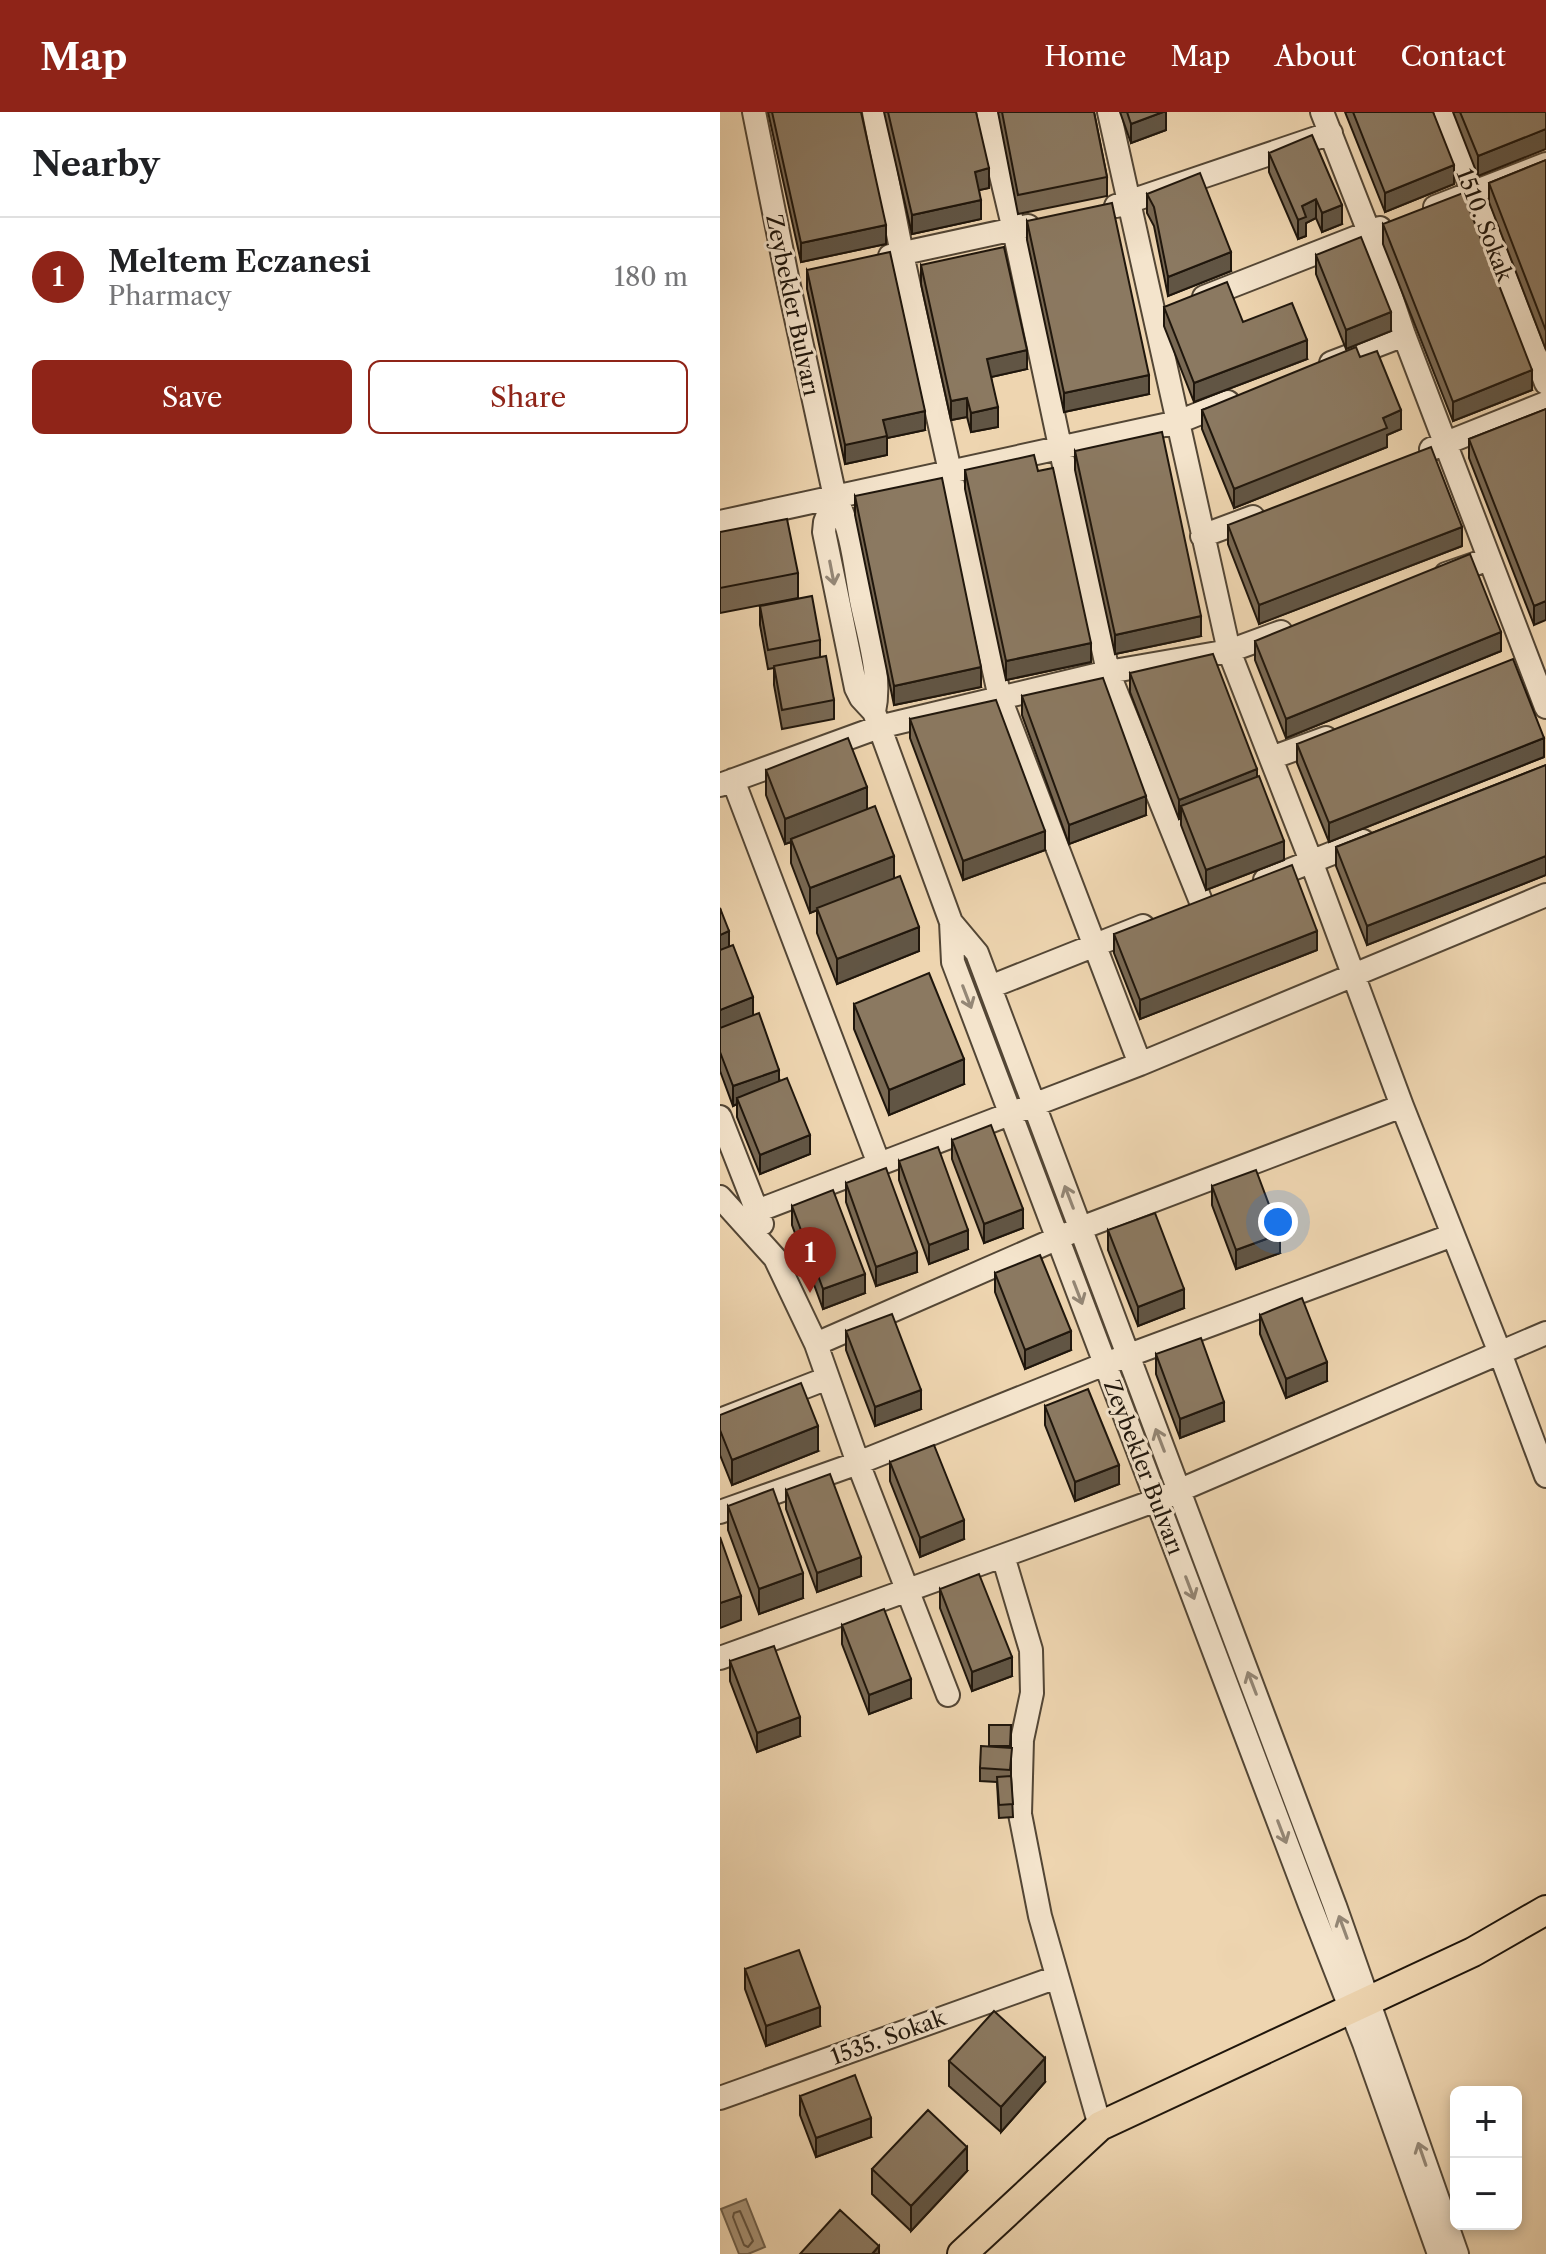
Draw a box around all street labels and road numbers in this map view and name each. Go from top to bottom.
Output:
street label: 1510. Sokak [1451,165,1519,287]
street label: Zeybekler Bulvarı [760,212,825,399]
street label: Zeybekler Bulvarı [1098,1376,1189,1559]
street label: 1535. Sokak [827,2004,950,2071]

